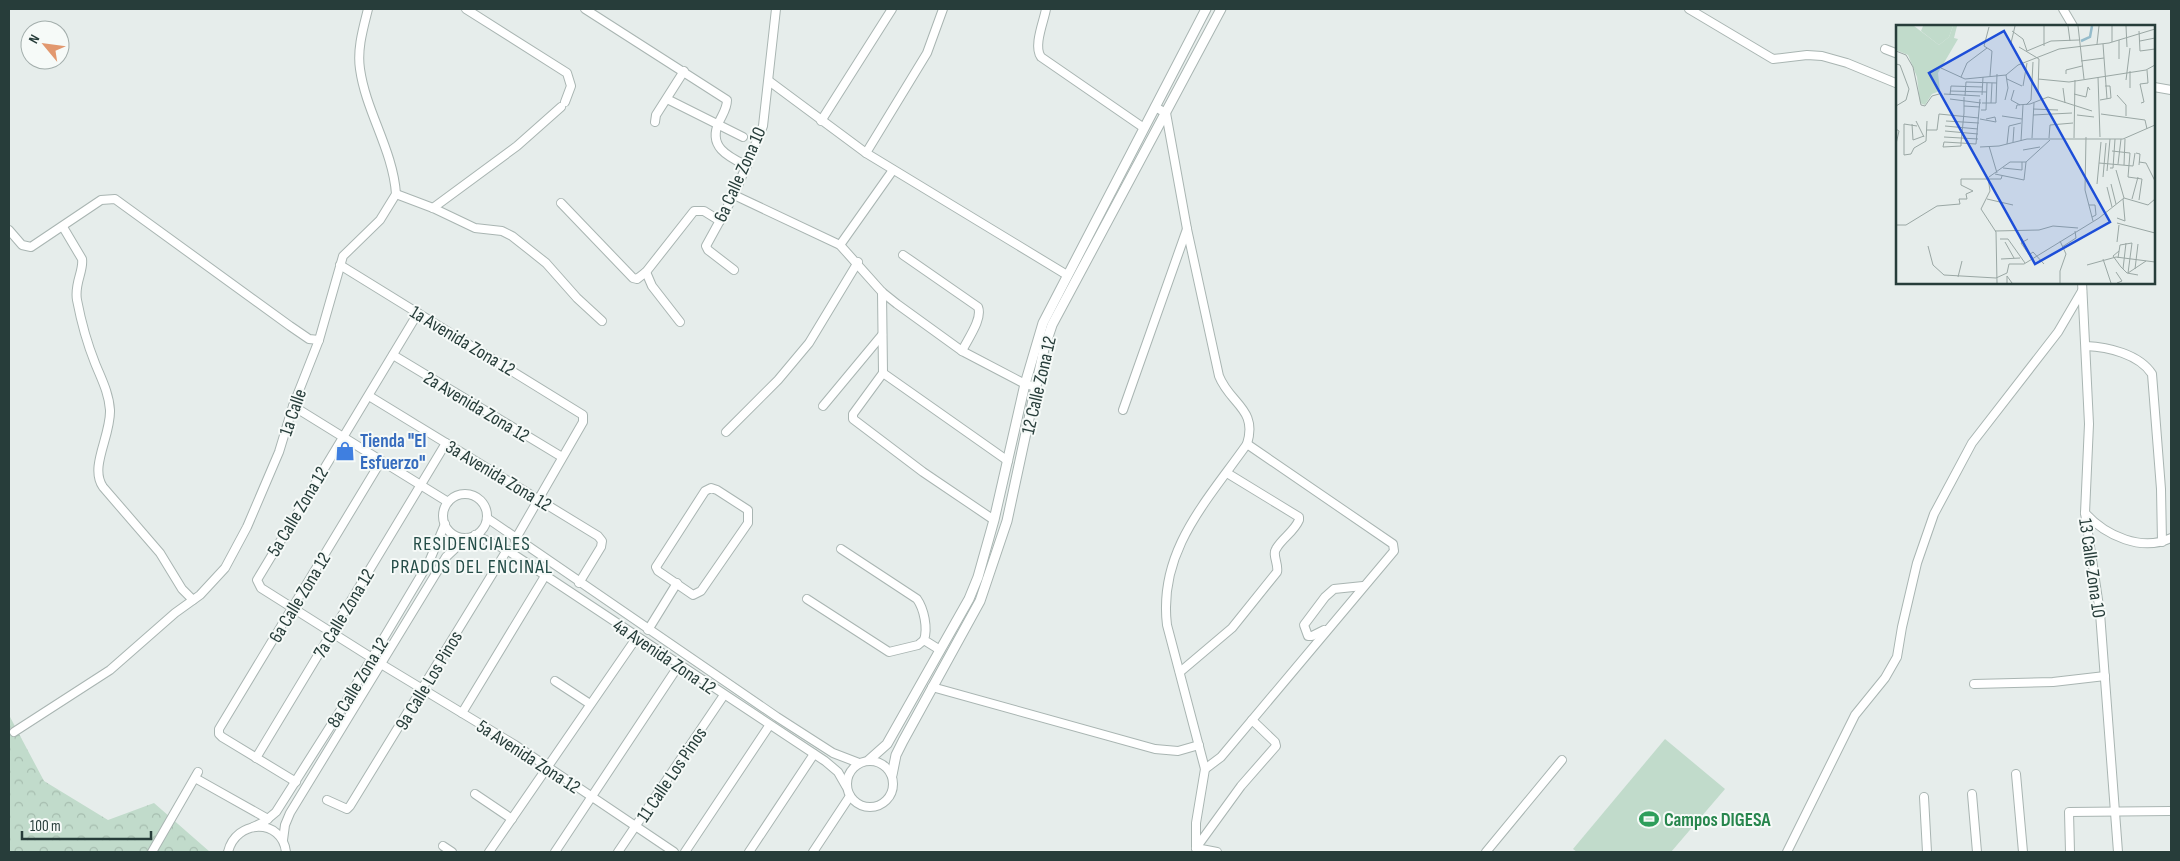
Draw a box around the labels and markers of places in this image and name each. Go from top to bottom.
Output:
place label: Tienda "El Esfuerzo" [360,430,426,475]
shop icon: Tienda "El Esfuerzo" [334,440,356,462]
sports icon: Campos DIGESA [1638,808,1660,830]
place label: Campos DIGESA [1664,809,1772,832]

